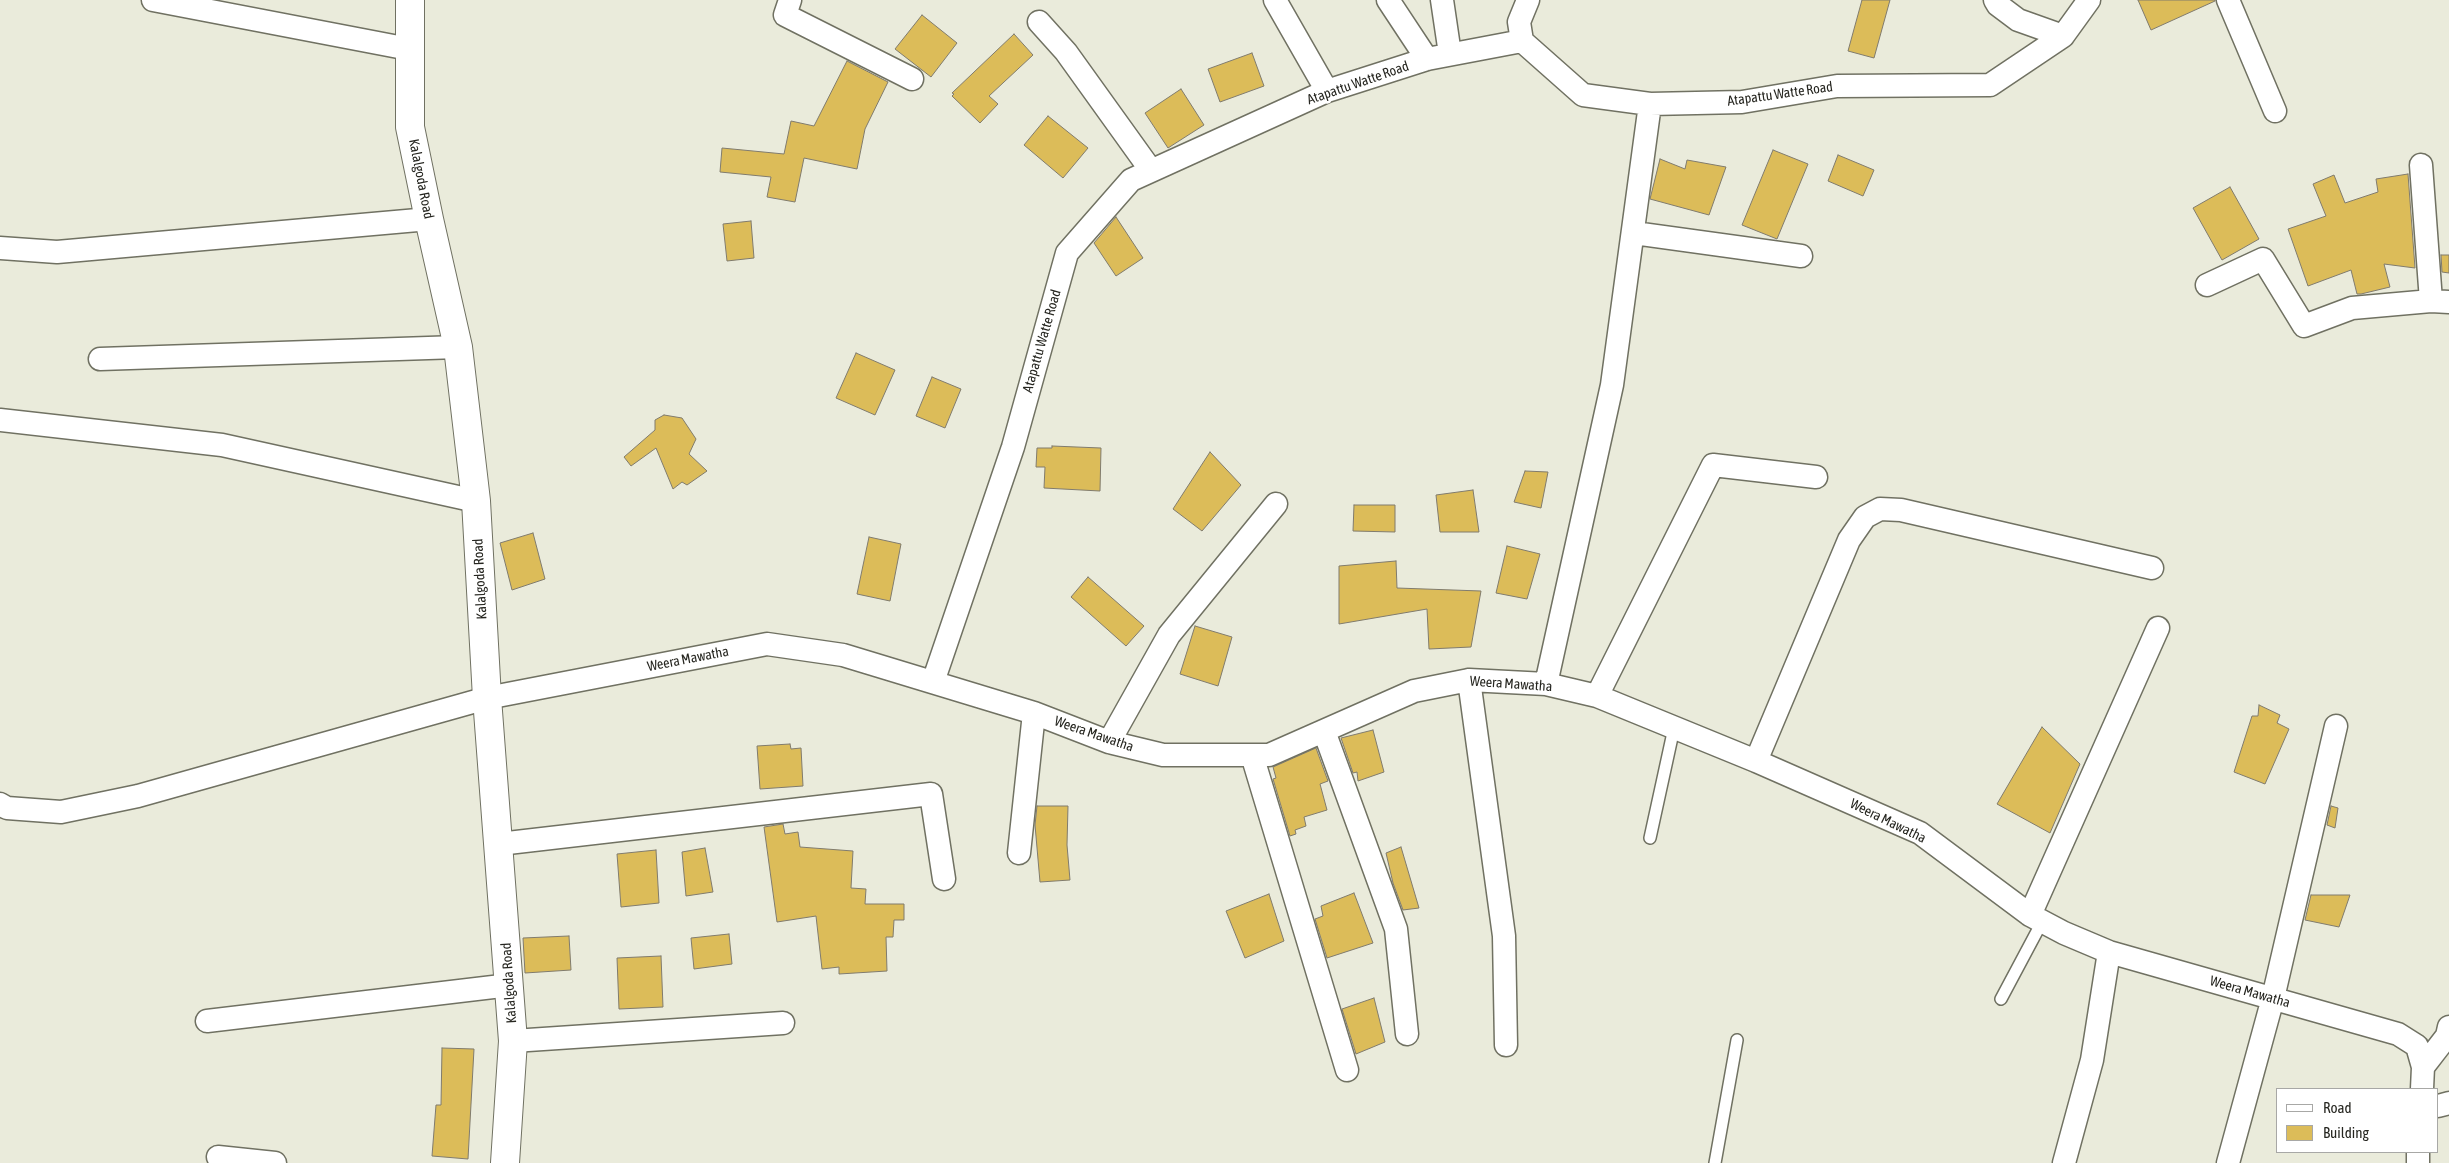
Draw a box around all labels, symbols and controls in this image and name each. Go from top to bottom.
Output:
street label: Atapattu Watte Road [1305,58,1411,108]
street label: Atapattu Watte Road [1726,78,1834,110]
street label: Kalalgoda Road [405,138,437,220]
street label: Atapattu Watte Road [1019,288,1065,394]
street label: Kalalgoda Road [469,538,491,620]
street label: Weera Mawatha [646,643,730,675]
street label: Weera Mawatha [1469,673,1553,695]
street label: Weera Mawatha [1052,713,1136,755]
street label: Weera Mawatha [1847,795,1929,847]
street label: Kalalgoda Road [498,942,520,1024]
street label: Weera Mawatha [2208,973,2292,1011]
legend [2276,1088,2439,1153]
text: Road [2323,1099,2352,1116]
text: Building [2323,1124,2369,1141]

